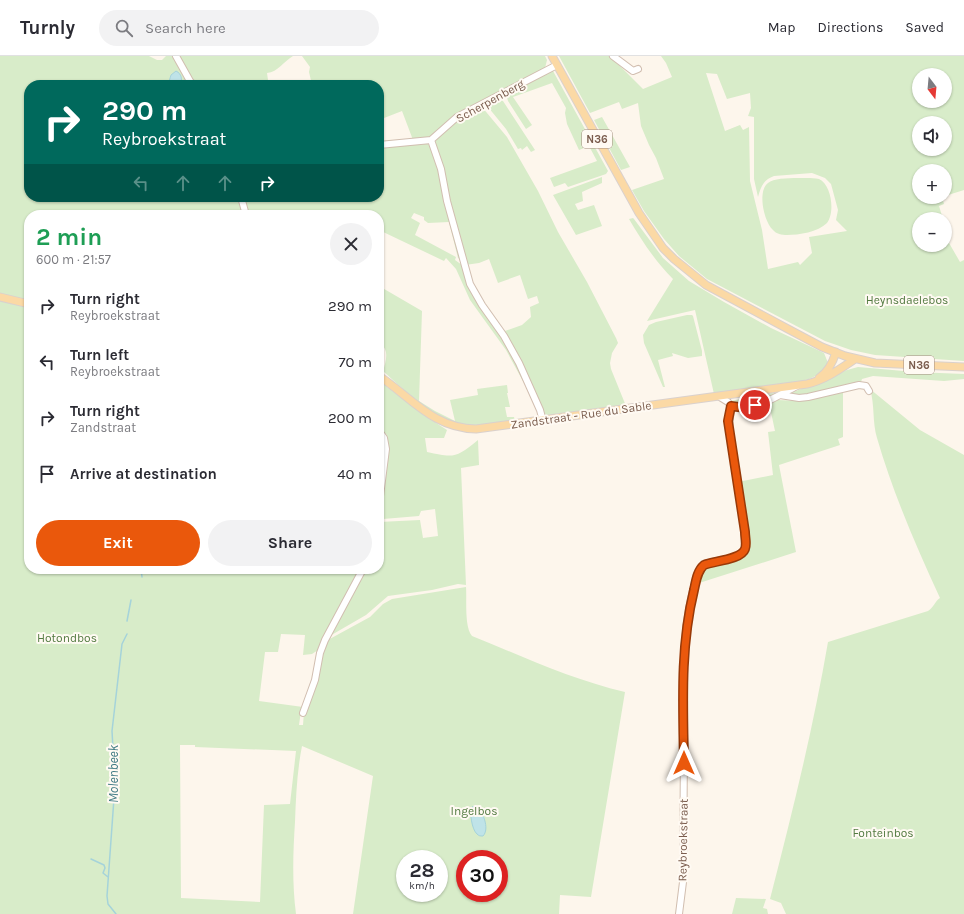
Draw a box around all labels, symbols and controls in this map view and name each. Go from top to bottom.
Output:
search box [99,10,379,46]
text: Turnly [20,17,75,39]
icon: search [113,17,135,39]
text: Search here [145,19,226,37]
text: Map [768,19,796,36]
text: Directions [818,19,883,36]
text: Saved [905,19,944,36]
north arrow [912,68,952,108]
map controls [912,68,952,252]
street label: Scherpenberg [453,76,527,125]
text: 290 m [102,94,187,127]
icon: right [36,96,88,148]
button: sound [912,116,952,156]
text: Reybroekstraat [102,128,226,150]
road number: N36 [582,130,612,148]
button: + [912,164,952,204]
icon: left [130,172,152,194]
icon: ahead [172,172,194,194]
icon: ahead [214,172,236,194]
icon: right [256,172,278,194]
button: − [912,212,952,252]
text: 2 min [36,223,102,251]
button: close [330,223,372,265]
text: 600 m · 21:57 [36,252,111,267]
text: Turn right [70,290,140,308]
park label: Heynsdaelebos [866,293,948,307]
icon: right [36,295,58,317]
text: 290 m [328,297,372,315]
text: Reybroekstraat [70,308,160,323]
text: Turn left [70,346,129,364]
icon: left [36,351,58,373]
text: 70 m [338,353,372,371]
road number: N36 [904,356,934,374]
text: Reybroekstraat [70,364,160,379]
pin [738,388,772,422]
icon: arrive [744,394,766,416]
street label: Zandstraat - Rue du Sable [510,398,652,432]
text: Turn right [70,402,140,420]
icon: right [36,407,58,429]
text: 200 m [328,409,372,427]
text: Zandstraat [70,420,136,435]
icon: arrive [36,463,58,485]
text: Arrive at destination [70,465,217,483]
text: 40 m [337,465,372,483]
button: Exit [36,520,200,566]
button: Share [208,520,372,566]
park label: Hotondbos [37,631,97,645]
position arrow [663,742,705,784]
water label: Molenbeek [106,745,121,803]
street label: Reybroekstraat [675,798,691,882]
park label: Ingelbos [451,804,497,818]
park label: Fonteinbos [852,826,914,840]
speed limit sign: 30 [456,850,508,902]
text: 28 [409,859,435,882]
text: km/h [409,880,435,892]

